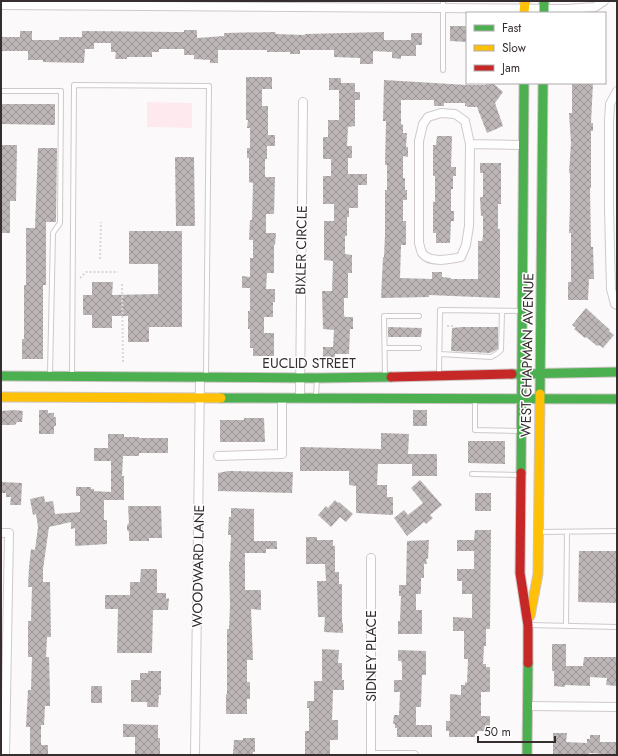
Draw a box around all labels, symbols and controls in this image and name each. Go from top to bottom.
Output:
legend [466,12,606,84]
text: Fast [502,19,521,37]
text: Slow [502,39,527,57]
text: Jam [500,59,520,77]
street label: BIXLER CIRCLE [290,205,312,295]
street label: WEST CHAPMAN AVENUE [516,273,538,437]
street label: EUCLID STREET [262,353,356,373]
street label: WOODWARD LANE [187,505,209,627]
street label: SIDNEY PLACE [361,610,381,702]
scale bar [478,718,555,744]
text: 50 m [484,723,511,741]

